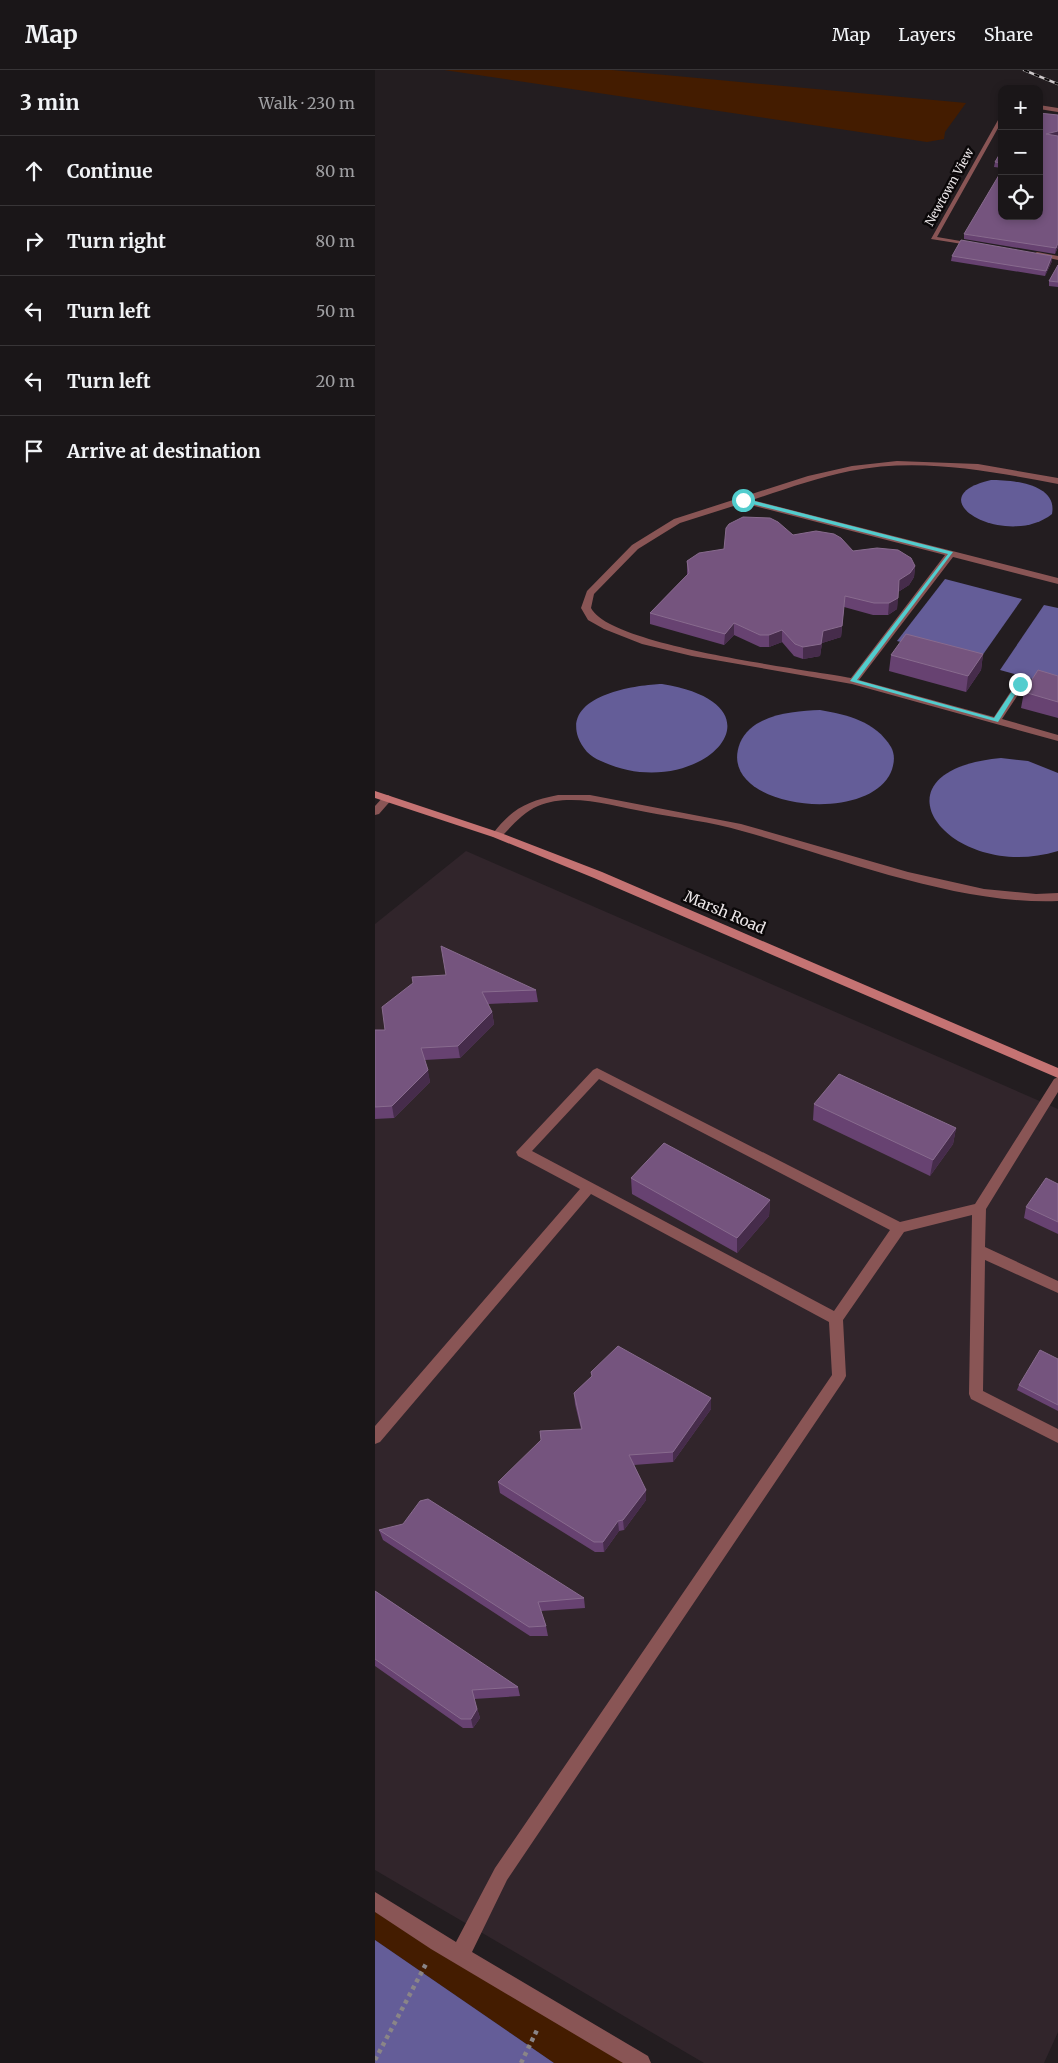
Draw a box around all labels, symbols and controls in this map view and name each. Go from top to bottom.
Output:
text: Map [25,19,78,50]
text: Map [832,23,870,46]
text: Layers [898,23,956,46]
text: Share [984,23,1033,46]
map controls [998,85,1043,220]
button: + [998,85,1043,130]
text: 3 min [20,89,79,116]
text: Walk · 230 m [259,93,355,113]
button: − [998,130,1043,175]
street label: Newtown View [921,145,977,229]
icon: ahead [20,157,48,185]
text: Continue [67,159,153,183]
text: 80 m [316,161,355,181]
button: locate [998,175,1043,220]
icon: right [20,227,48,255]
text: Turn right [67,229,166,253]
text: 80 m [316,231,355,251]
icon: left [20,297,48,325]
text: Turn left [67,299,151,323]
text: 50 m [316,301,355,321]
icon: left [20,367,48,395]
text: Turn left [67,369,151,393]
text: 20 m [316,371,355,391]
icon: arrive [20,437,48,465]
text: Arrive at destination [67,439,261,463]
route start [732,489,755,512]
route end [1009,673,1032,696]
street label: Marsh Road [681,886,769,938]

